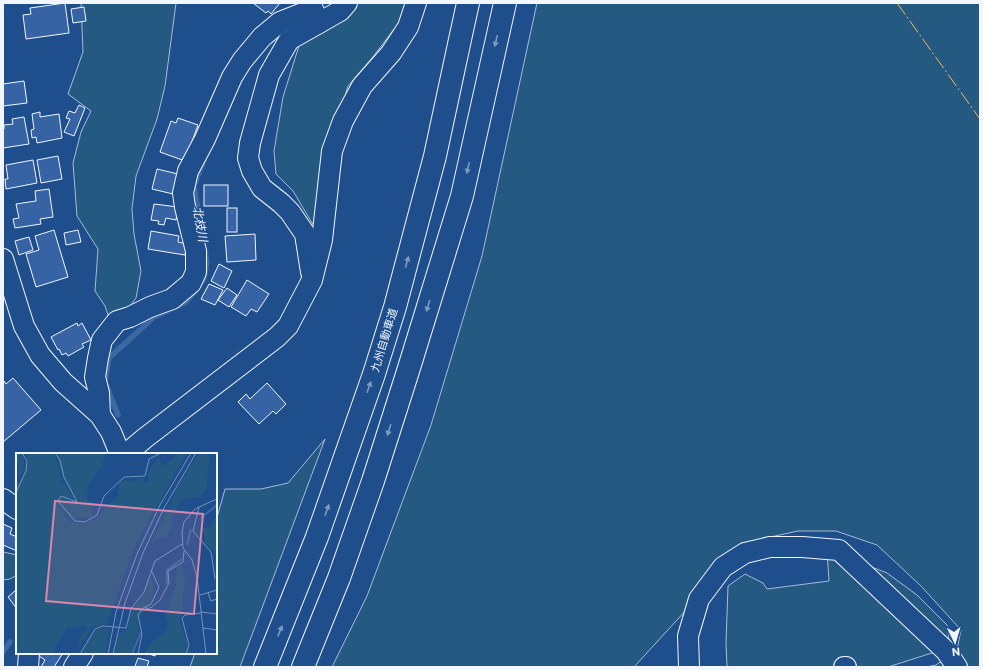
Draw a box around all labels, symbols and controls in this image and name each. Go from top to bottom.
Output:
one-way arrow [493,35,499,47]
one-way arrow [465,162,471,174]
water label: 北枝川 [191,205,211,245]
one-way arrow [404,256,410,268]
one-way arrow [425,301,431,313]
street label: 九州自動車道 [368,306,399,373]
one-way arrow [367,380,373,392]
one-way arrow [386,425,392,437]
inset map [16,453,217,654]
one-way arrow [324,503,330,515]
north arrow [935,622,975,662]
one-way arrow [277,624,283,636]
text: N [951,646,961,659]

